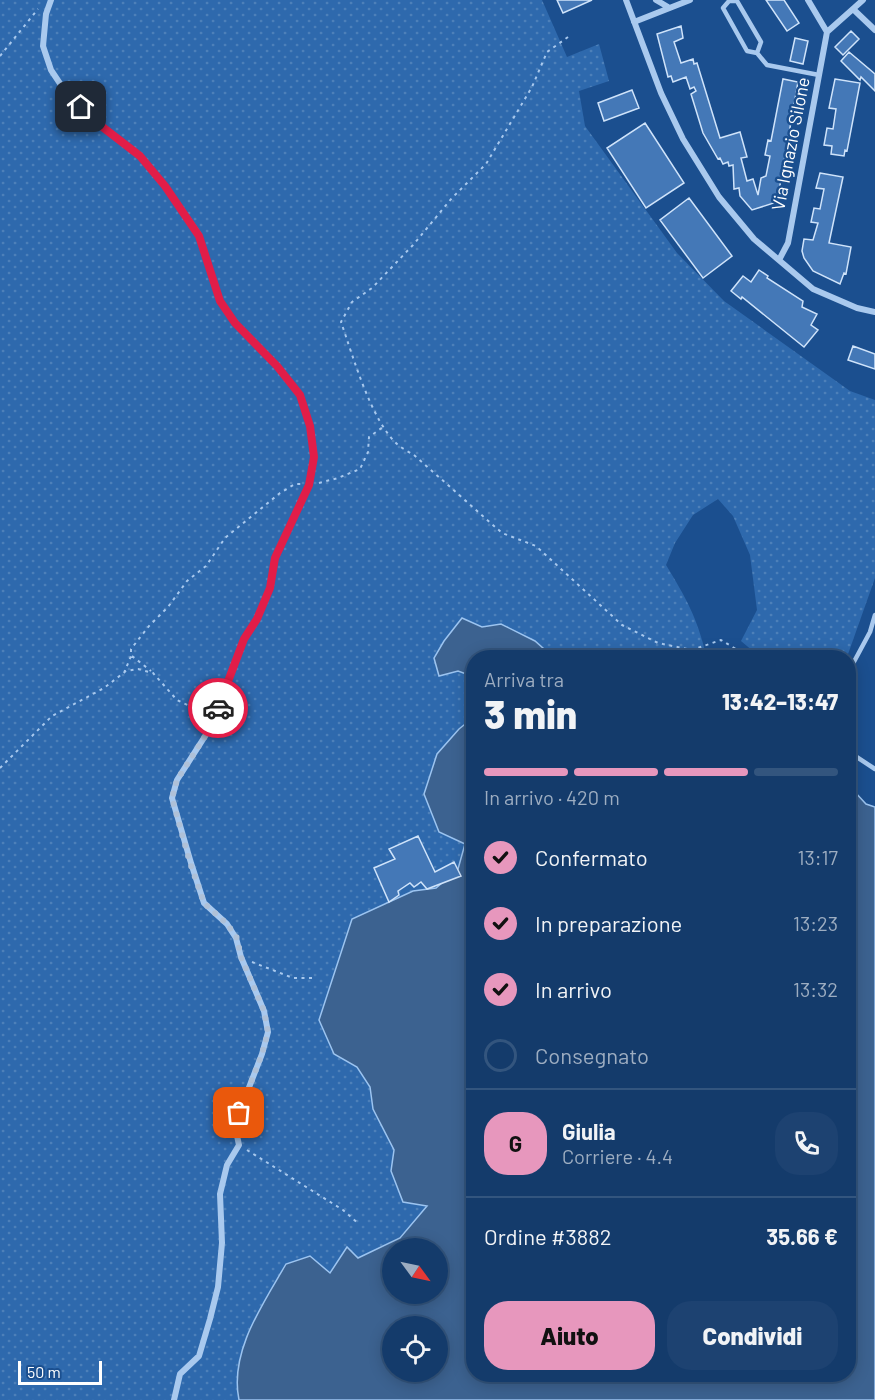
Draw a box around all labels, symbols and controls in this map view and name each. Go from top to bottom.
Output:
street label: Via Ignazio Silone [766,75,814,212]
pin [55,81,106,132]
icon: home [64,90,97,123]
text: Arriva tra [484,667,564,691]
courier [188,678,248,738]
text: 13:42–13:47 [722,688,838,714]
text: 3 min [484,690,577,737]
icon: car [202,692,235,725]
text: In arrivo · 420 m [484,785,620,809]
icon: check [484,841,517,874]
text: Confermato [535,844,648,870]
text: 13:17 [797,845,838,869]
icon: check [484,907,517,940]
text: In preparazione [535,910,682,936]
text: 13:23 [793,911,838,935]
icon: check [484,973,517,1006]
text: In arrivo [535,976,612,1002]
text: 13:32 [793,977,838,1001]
text: Consegnato [535,1042,649,1068]
pin [213,1087,264,1138]
icon: bag [222,1096,255,1129]
button: phone [775,1112,838,1175]
text: Giulia [562,1118,616,1144]
text: G [509,1130,522,1156]
text: Corriere · 4.4 [562,1144,673,1168]
text: Ordine #3882 [484,1223,612,1249]
text: 35.66 € [766,1223,838,1249]
north arrow [382,1238,448,1304]
map controls [382,1238,448,1382]
button: Aiuto [484,1301,655,1370]
button: Condividi [667,1301,838,1370]
button: locate [382,1316,448,1382]
scale bar [18,1358,102,1386]
text: 50 m [27,1362,61,1381]

